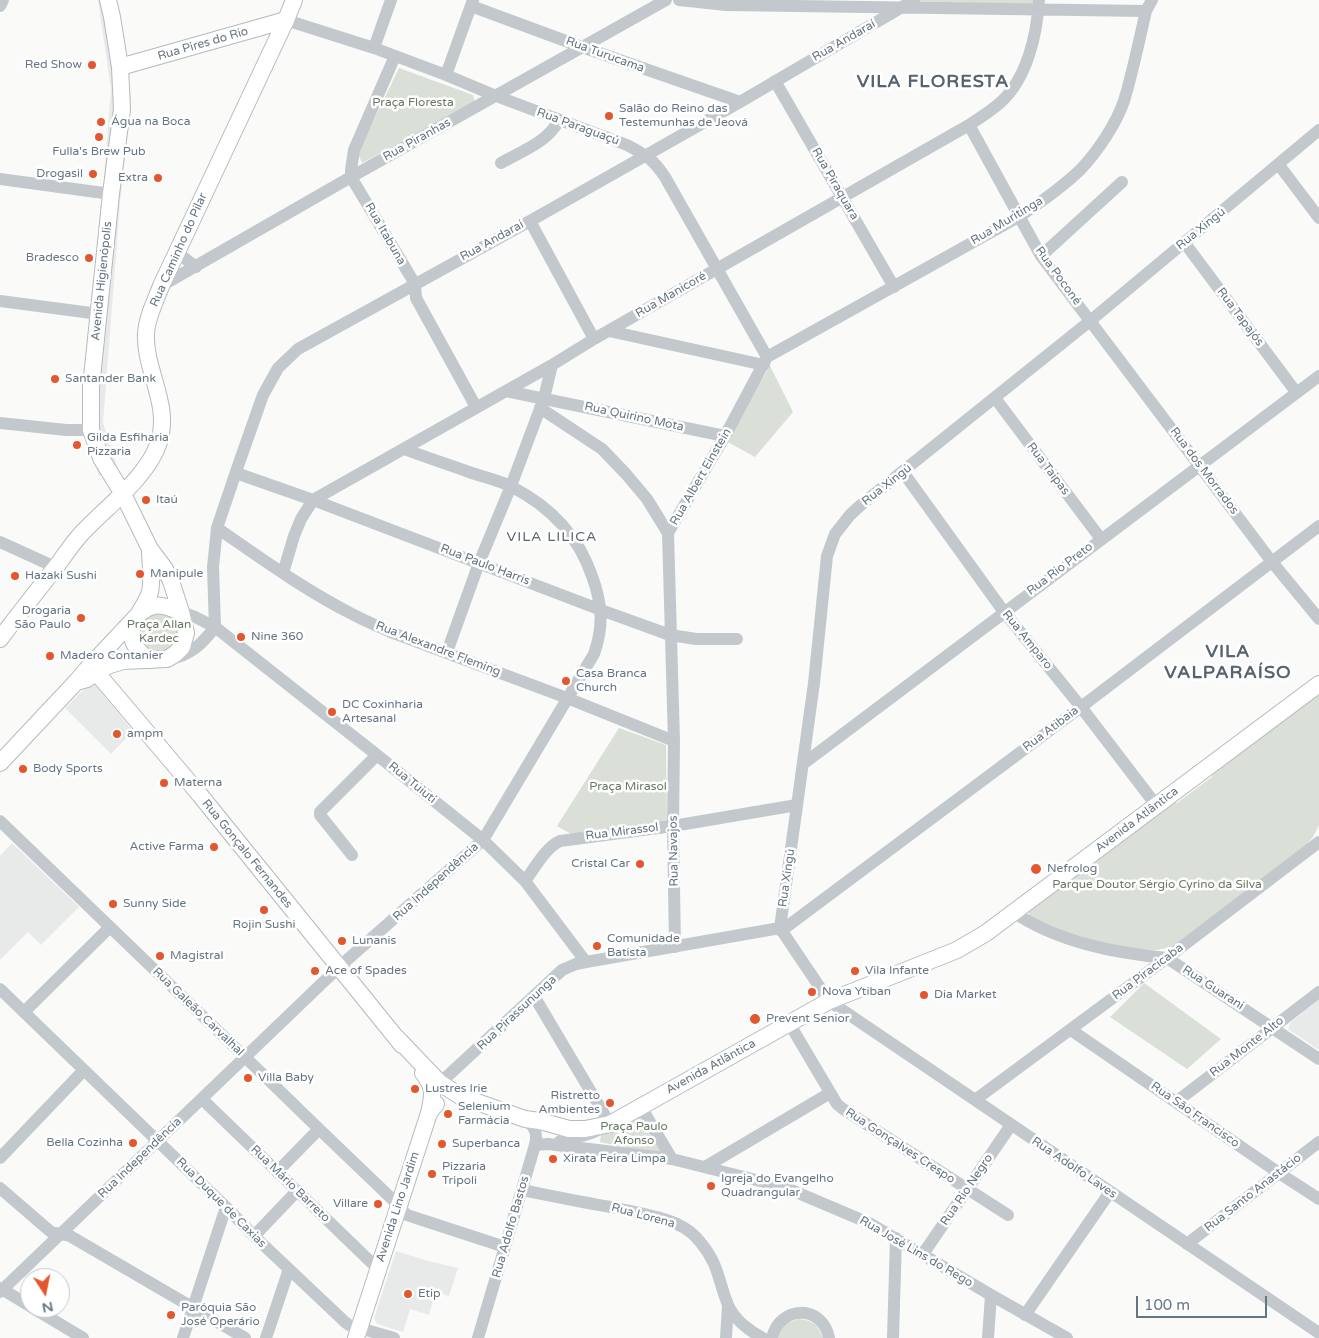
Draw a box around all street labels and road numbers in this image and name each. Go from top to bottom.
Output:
street label: Rua Andaraí [810,17,878,65]
street label: Rua Pires do Rio [156,24,250,64]
street label: Rua Turucama [564,34,646,76]
street label: Rua Paraguaçú [535,105,621,149]
street label: Rua Piranhas [381,115,453,165]
street label: Rua Piraquara [809,145,861,223]
street label: Rua Caminho do Pilar [147,191,211,309]
street label: Rua Muritinga [968,194,1046,248]
street label: Rua Itabuna [361,200,409,268]
street label: Rua Xingú [1174,205,1228,253]
street label: Rua Andaraí [458,218,526,264]
street label: Avenida Higienópolis [89,221,115,341]
street label: Rua Poconé [1032,244,1084,308]
street label: Rua Manicoré [633,269,709,321]
street label: Rua Tapajós [1213,285,1267,349]
street label: Rua Quirino Mota [583,399,685,435]
street label: Rua dos Morrados [1167,425,1241,517]
street label: Rua Albert Einstein [667,426,735,528]
street label: Rua Taipas [1024,440,1072,498]
street label: Rua Xingú [859,461,915,509]
street label: Rua Rio Preto [1024,540,1096,598]
street label: Rua Paulo Harris [438,541,532,589]
street label: Rua Amparo [999,608,1055,672]
street label: Rua Alexandre Fleming [374,619,502,679]
street label: Rua Atibaia [1020,703,1082,755]
street label: Rua Tuiuti [385,759,439,807]
street label: Avenida Atlântica [1093,784,1181,856]
street label: Rua Gonçalo Fernandes [199,797,295,911]
street label: Rua Navajos [666,815,682,887]
street label: Rua Mirassol [585,820,659,844]
street label: Rua Independência [390,840,482,924]
street label: Rua Xingú [776,848,798,908]
street label: Rua Piracicaba [1110,941,1186,1003]
street label: Rua Guarani [1180,963,1246,1013]
street label: Rua Galeão Carvalhal [149,965,247,1059]
street label: Rua Pirassununga [474,973,560,1053]
street label: Rua Monte Alto [1207,1014,1287,1080]
street label: Avenida Atlântica [664,1036,758,1098]
street label: Rua São Francisco [1148,1079,1242,1151]
street label: Rua Gonçalves Crespo [843,1105,957,1187]
street label: Rua Independência [95,1115,185,1201]
street label: Rua Adolfo Laves [1029,1134,1119,1202]
street label: Rua Mário Barreto [247,1142,333,1226]
street label: Avenida Lino Jardim [373,1150,423,1264]
street label: Rua Rio Negro [938,1151,996,1229]
street label: Rua Santo Anastácio [1202,1151,1304,1235]
street label: Rua Duque de Caxias [173,1155,269,1251]
street label: Rua Adolfo Bastos [490,1174,532,1280]
street label: Rua Lorena [610,1201,676,1231]
street label: Rua José Lins do Rego [857,1214,975,1290]

